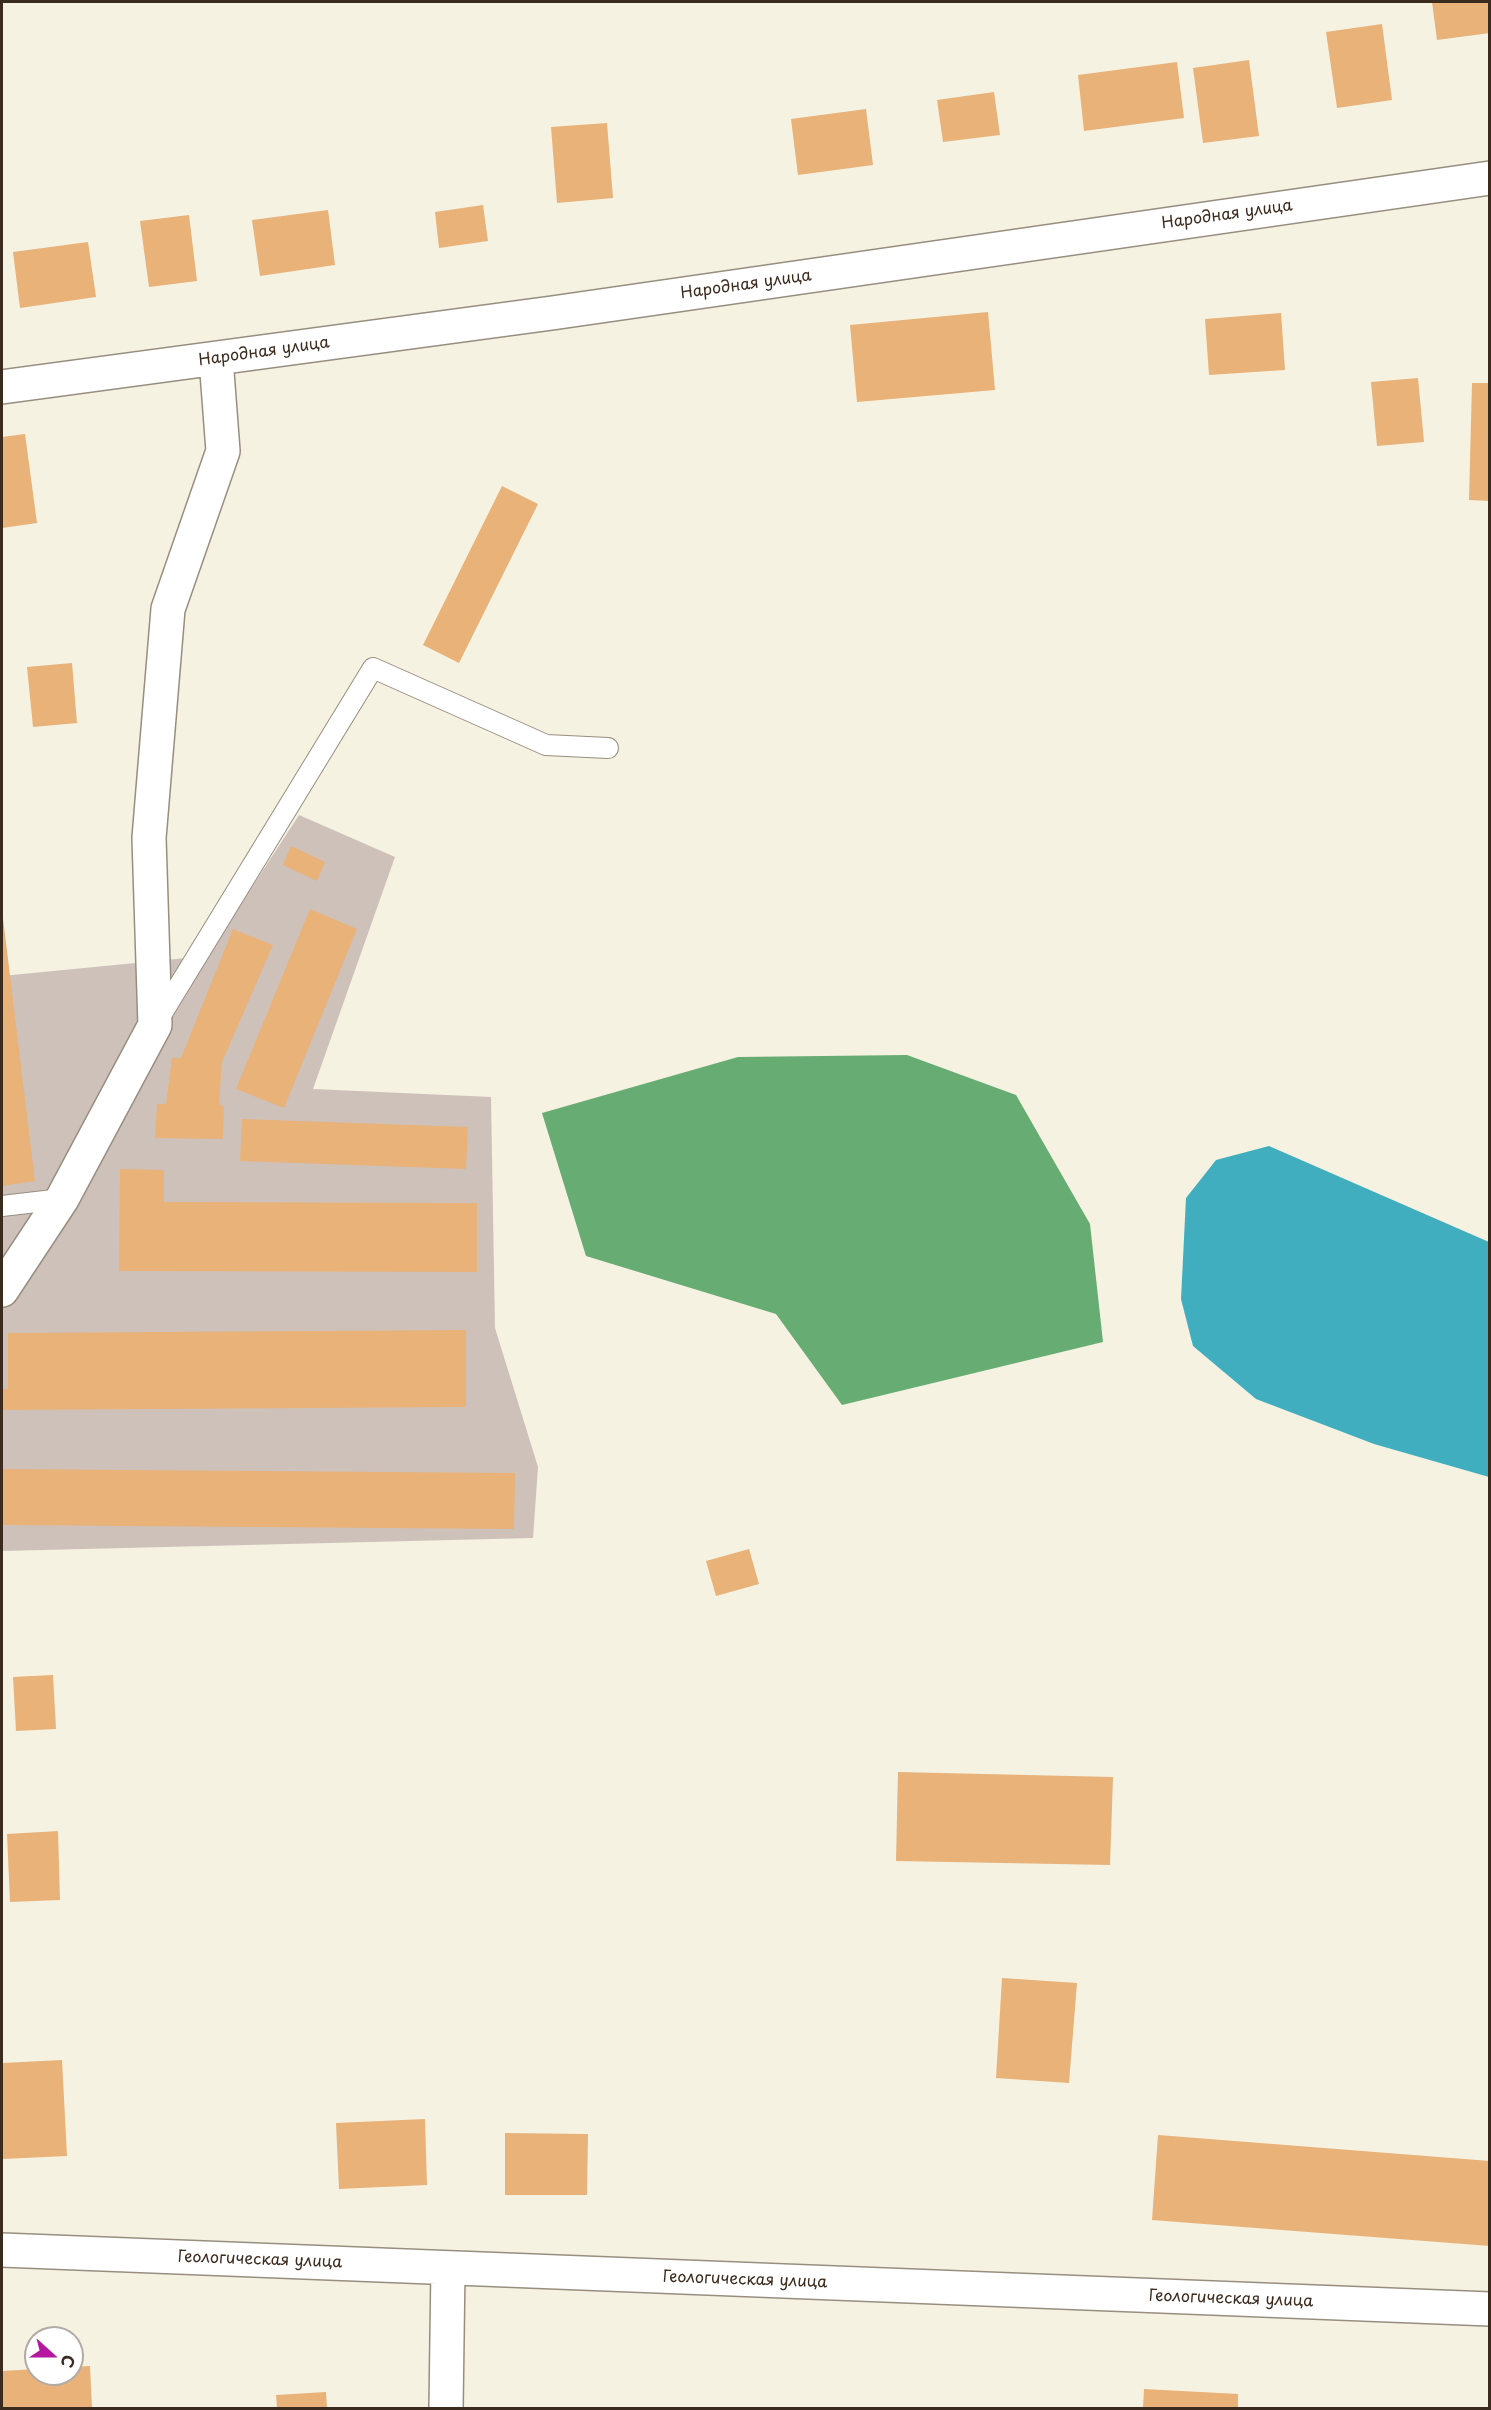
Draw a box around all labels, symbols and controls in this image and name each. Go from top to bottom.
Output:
street label: Народная улица [1160,196,1294,234]
street label: Народная улица [679,266,813,304]
street label: Народная улица [197,333,331,371]
street label: Геологическая улица [177,2248,343,2272]
street label: Геологическая улица [662,2268,828,2292]
street label: Геологическая улица [1148,2287,1314,2311]
north arrow [24,2326,84,2386]
text: С [56,2352,82,2372]

